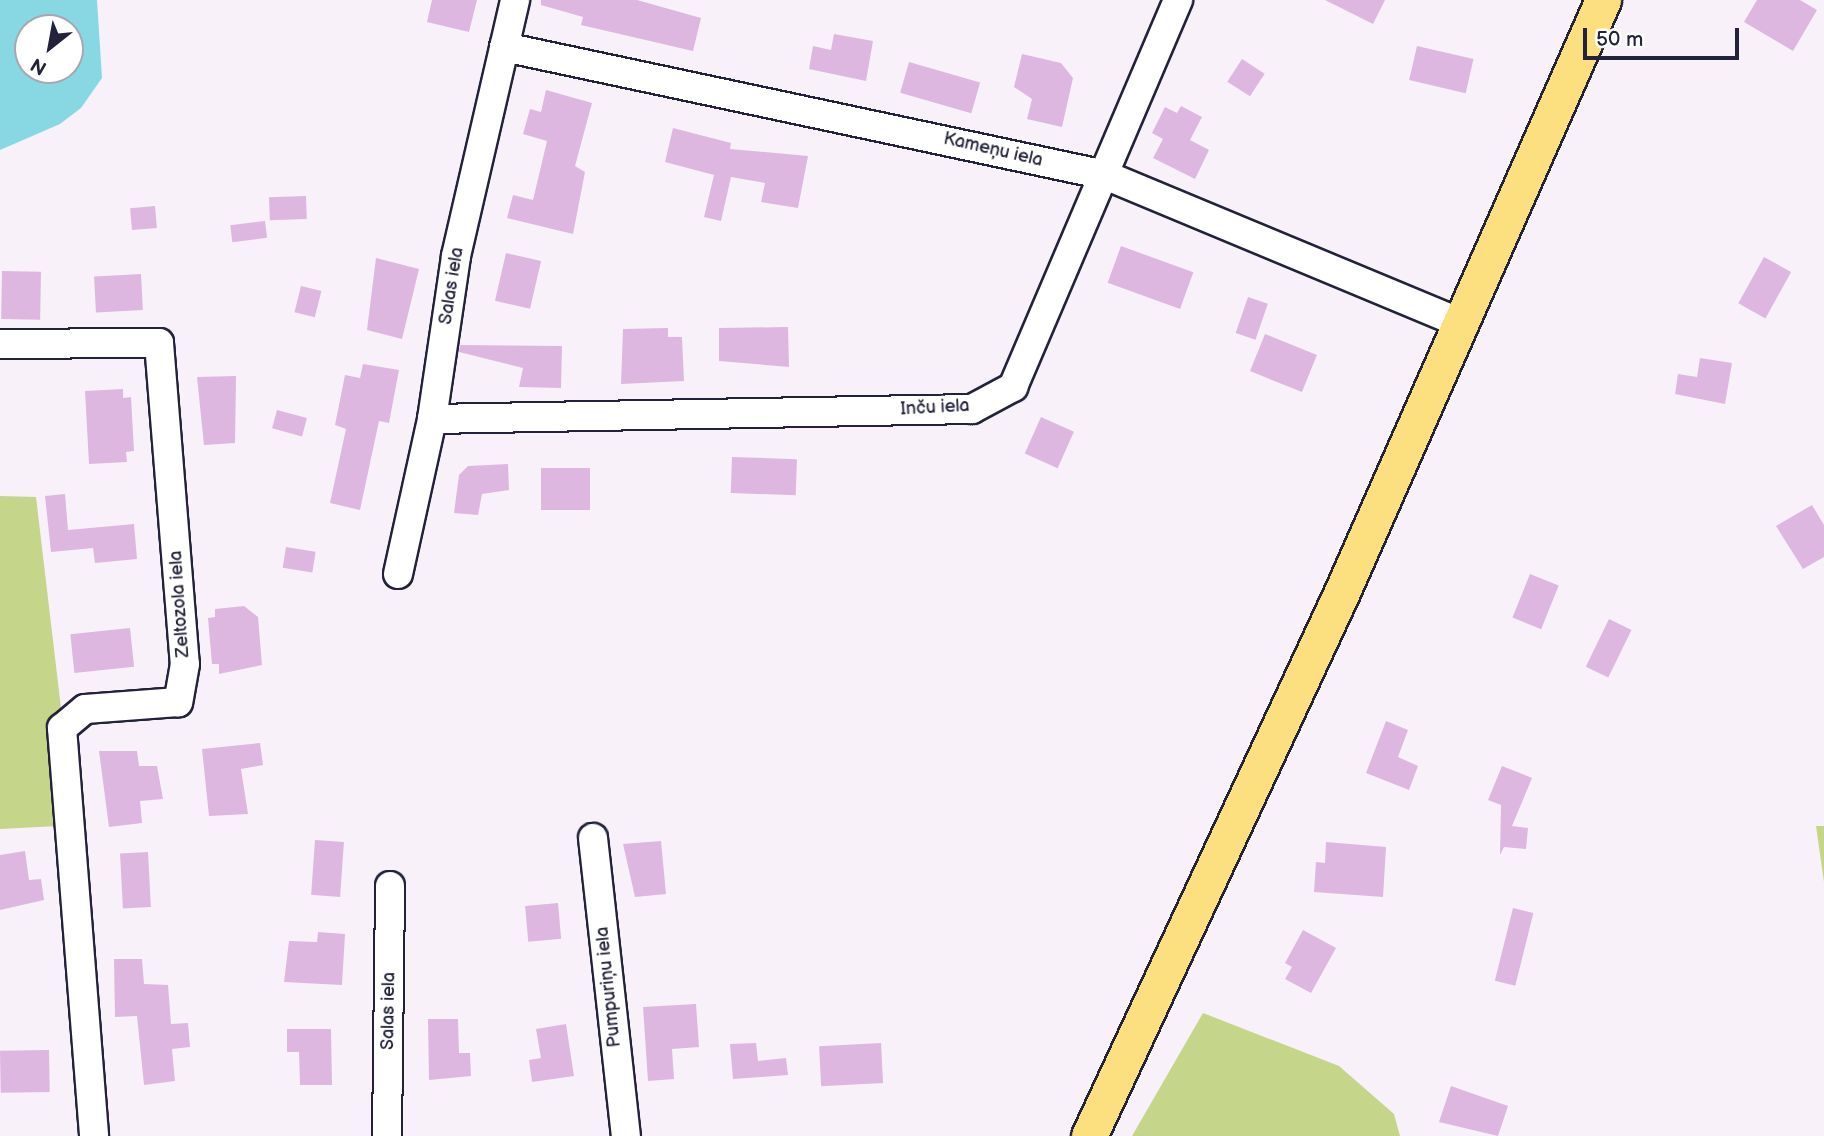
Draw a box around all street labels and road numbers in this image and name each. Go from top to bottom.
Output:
street label: Kameņu iela [941,128,1045,172]
street label: Salas iela [435,246,469,326]
street label: Inču iela [900,395,970,421]
street label: Zeltozola iela [165,550,195,658]
street label: Pumpuriņu iela [592,926,626,1048]
street label: Salas iela [378,972,400,1050]

